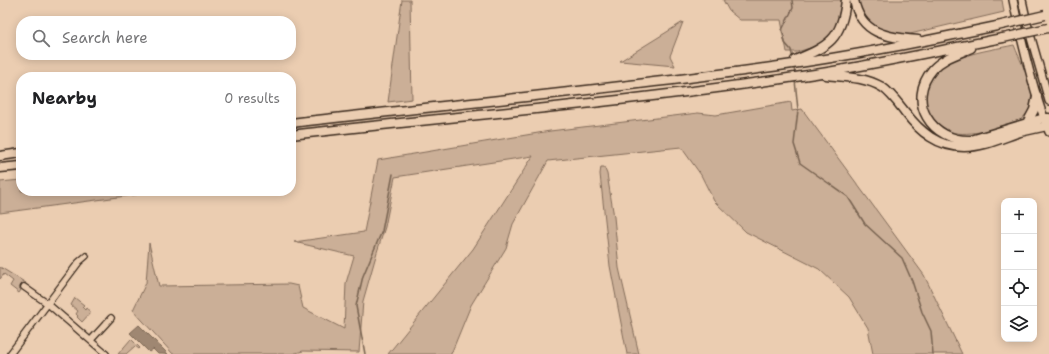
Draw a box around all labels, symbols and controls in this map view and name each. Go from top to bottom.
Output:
search box [16,16,296,60]
icon: search [30,27,52,49]
text: Search here [62,28,148,48]
text: Nearby [32,87,97,109]
text: 0 results [224,90,280,107]
map controls [1001,198,1037,342]
button: + [1001,198,1037,234]
button: − [1001,234,1037,270]
button: locate [1001,270,1037,306]
button: layers [1001,306,1037,342]

